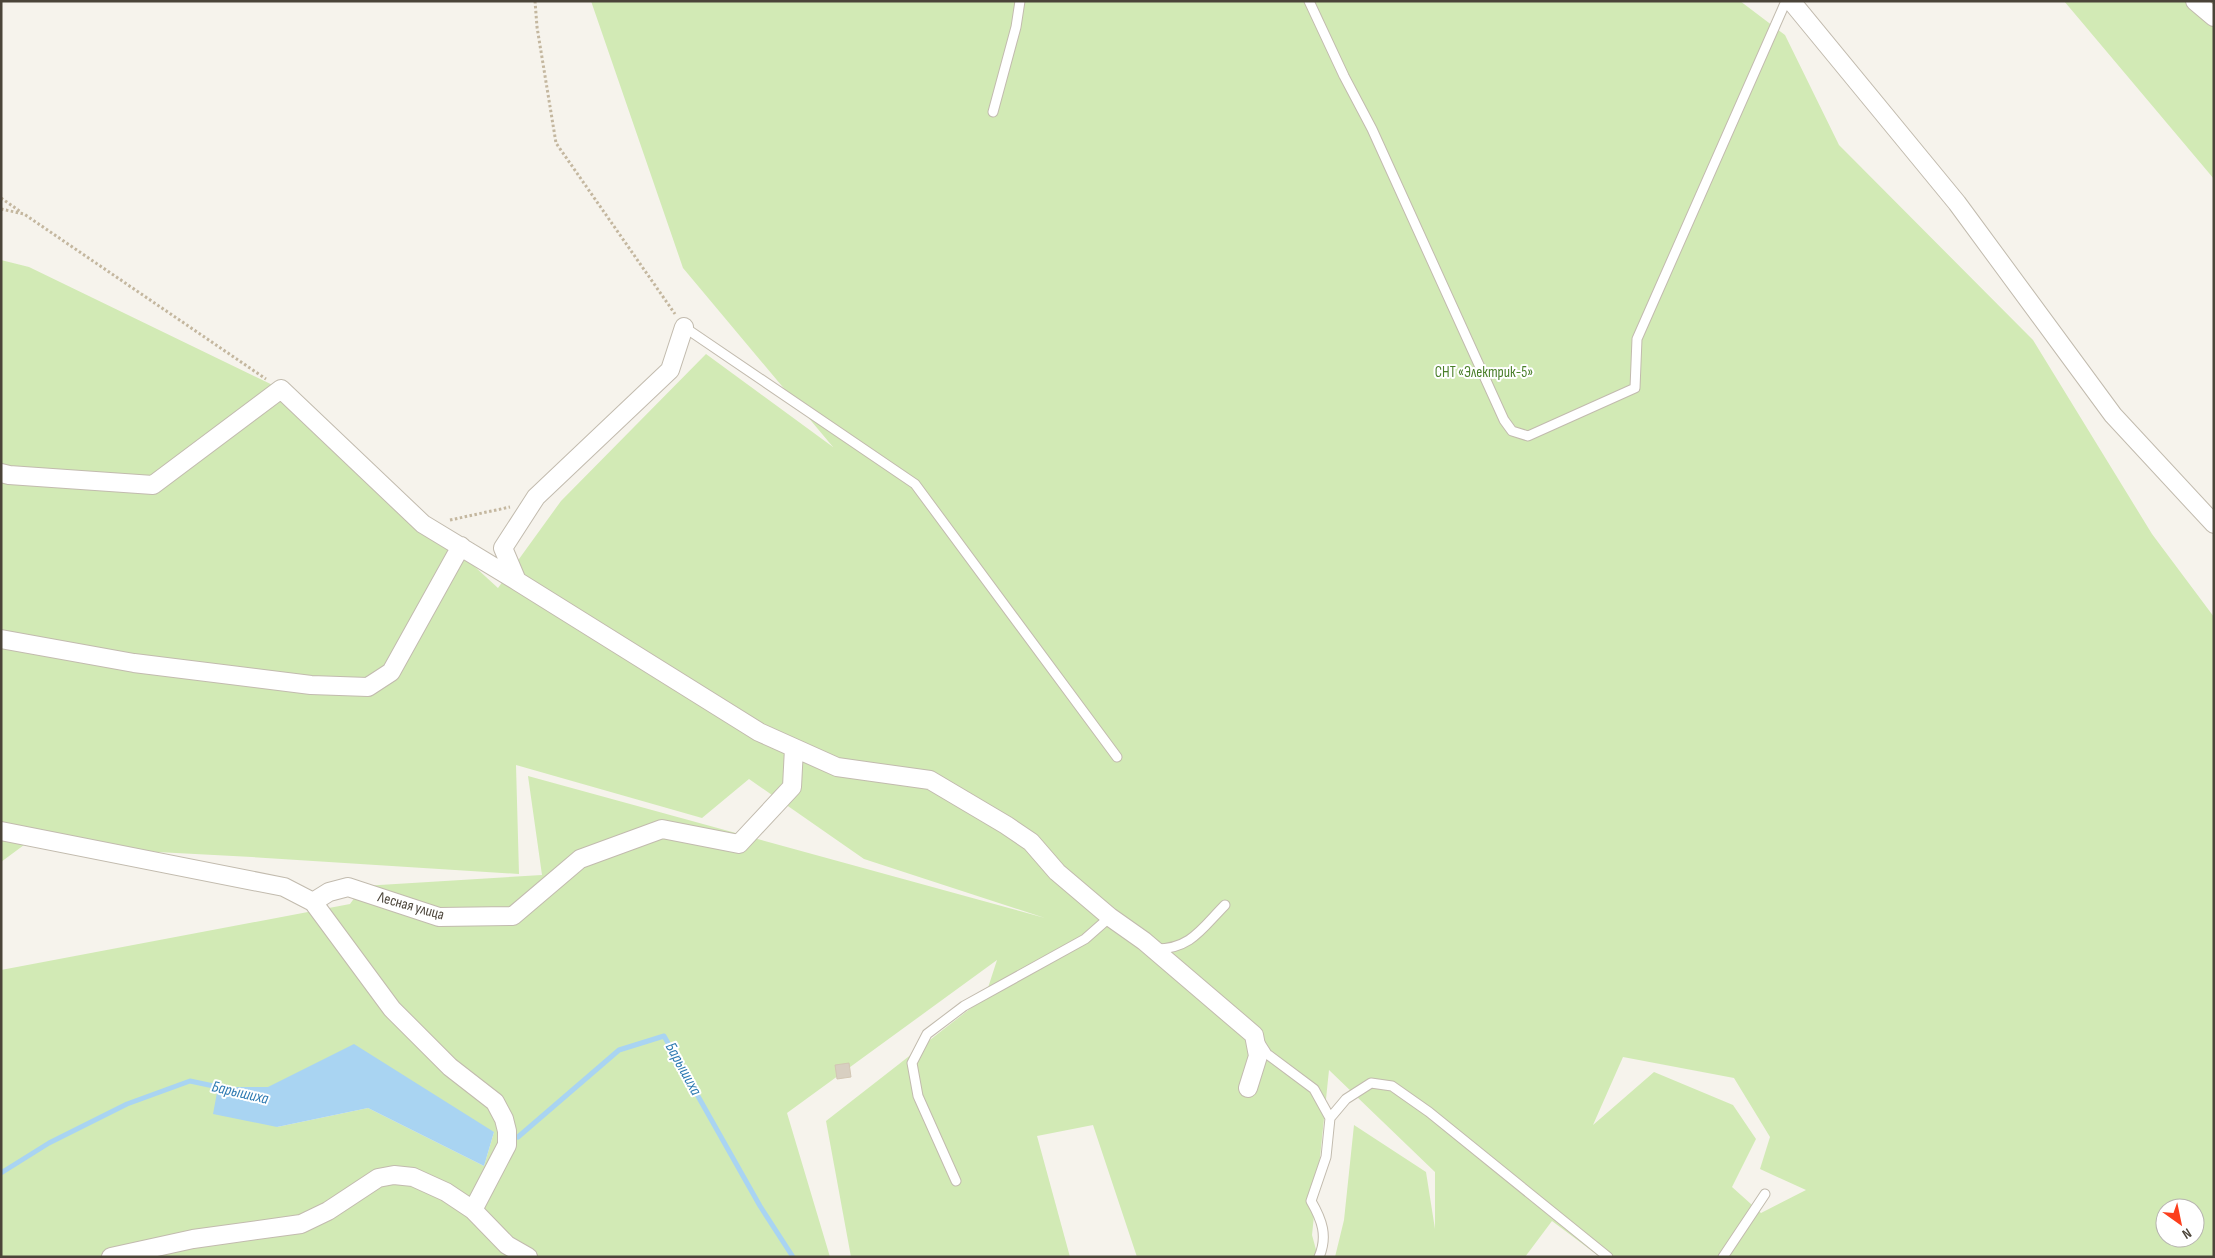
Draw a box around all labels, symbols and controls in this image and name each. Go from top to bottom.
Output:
park label: СНТ «Электрик-5» [1435,363,1533,382]
street label: Лесная улица [375,887,447,925]
water label: Барышиха [661,1039,705,1099]
water label: Барышиха [210,1077,271,1109]
north arrow [2155,1198,2205,1248]
text: N [2179,1224,2195,1243]

